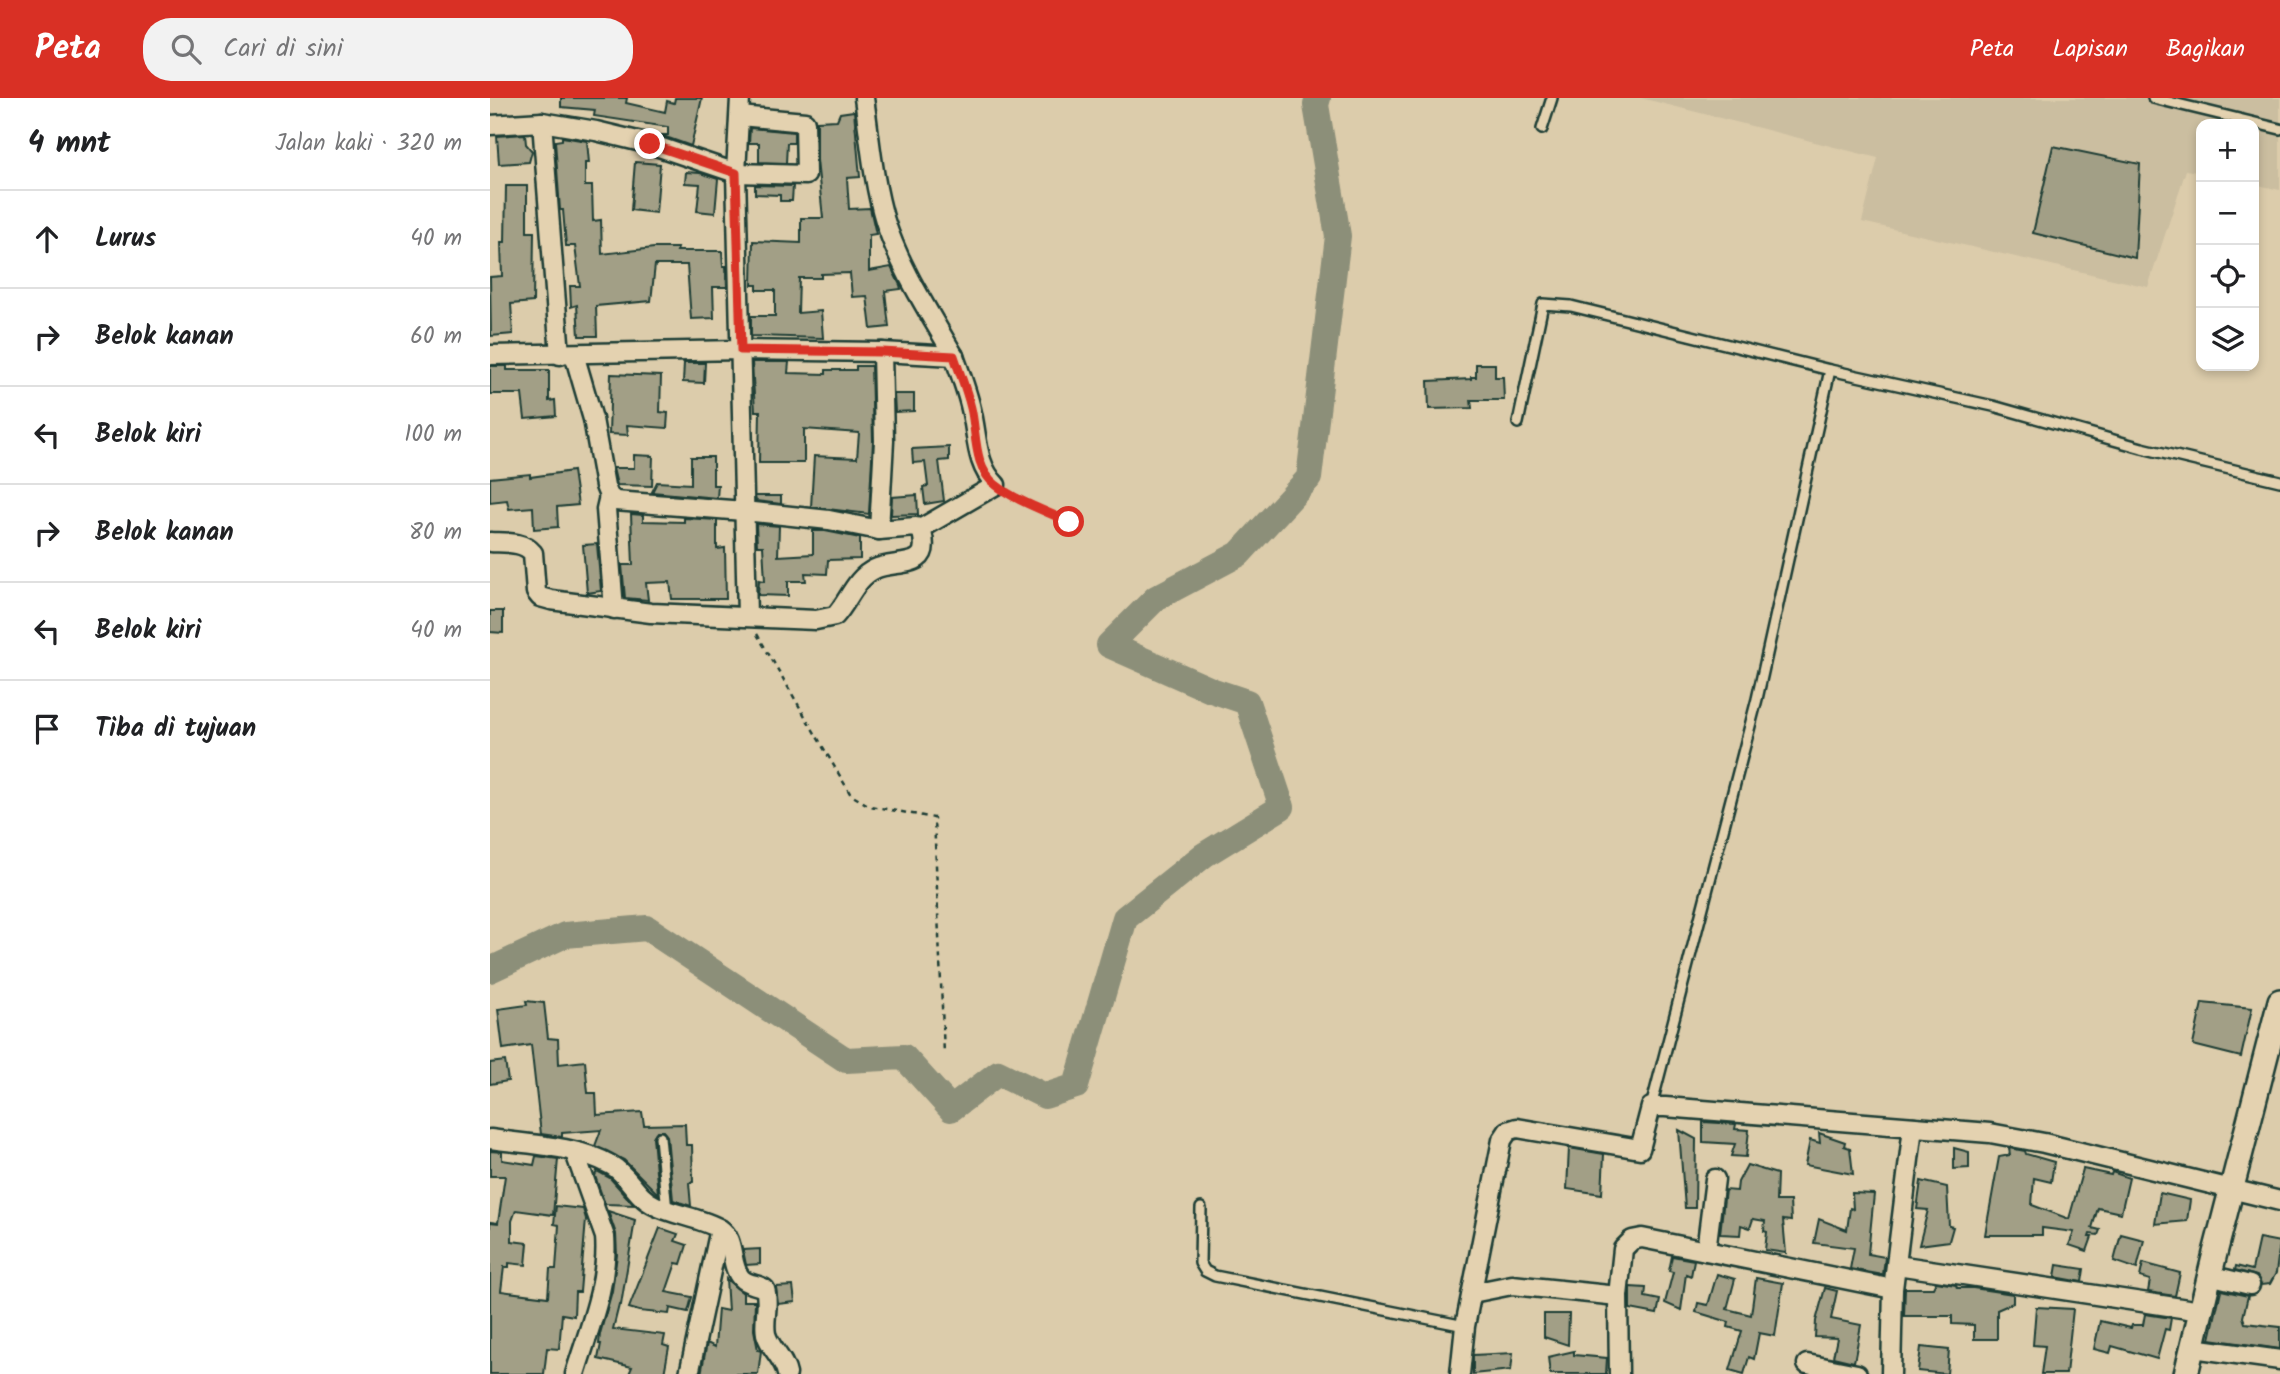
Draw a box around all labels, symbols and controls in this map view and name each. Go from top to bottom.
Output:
search box [143,18,633,81]
text: Peta [35,23,101,76]
text: Cari di sini [223,28,343,70]
icon: search [167,30,205,68]
text: Peta [1970,30,2014,69]
text: Lapisan [2052,30,2128,69]
text: Bagikan [2166,30,2245,69]
map controls [2196,119,2259,371]
button: + [2196,119,2259,182]
text: 4 mnt [28,120,111,168]
text: Jalan kaki · 320 m [275,126,462,162]
route end [634,128,665,159]
button: − [2196,182,2259,245]
text: Lurus [95,218,156,260]
icon: ahead [28,220,66,258]
text: 40 m [410,221,462,257]
button: locate [2196,245,2259,308]
button: layers [2196,308,2259,371]
text: Belok kanan [95,316,234,358]
icon: right [28,318,66,356]
text: 60 m [410,319,462,355]
text: Belok kiri [95,414,201,456]
icon: left [28,416,66,454]
text: 100 m [404,417,462,453]
route start [1053,506,1084,537]
text: Belok kanan [95,512,234,554]
icon: right [28,514,66,552]
text: 80 m [409,515,462,551]
text: Belok kiri [95,610,201,652]
icon: left [28,612,66,650]
text: 40 m [410,613,462,649]
text: Tiba di tujuan [95,708,256,750]
icon: arrive [28,710,66,748]

